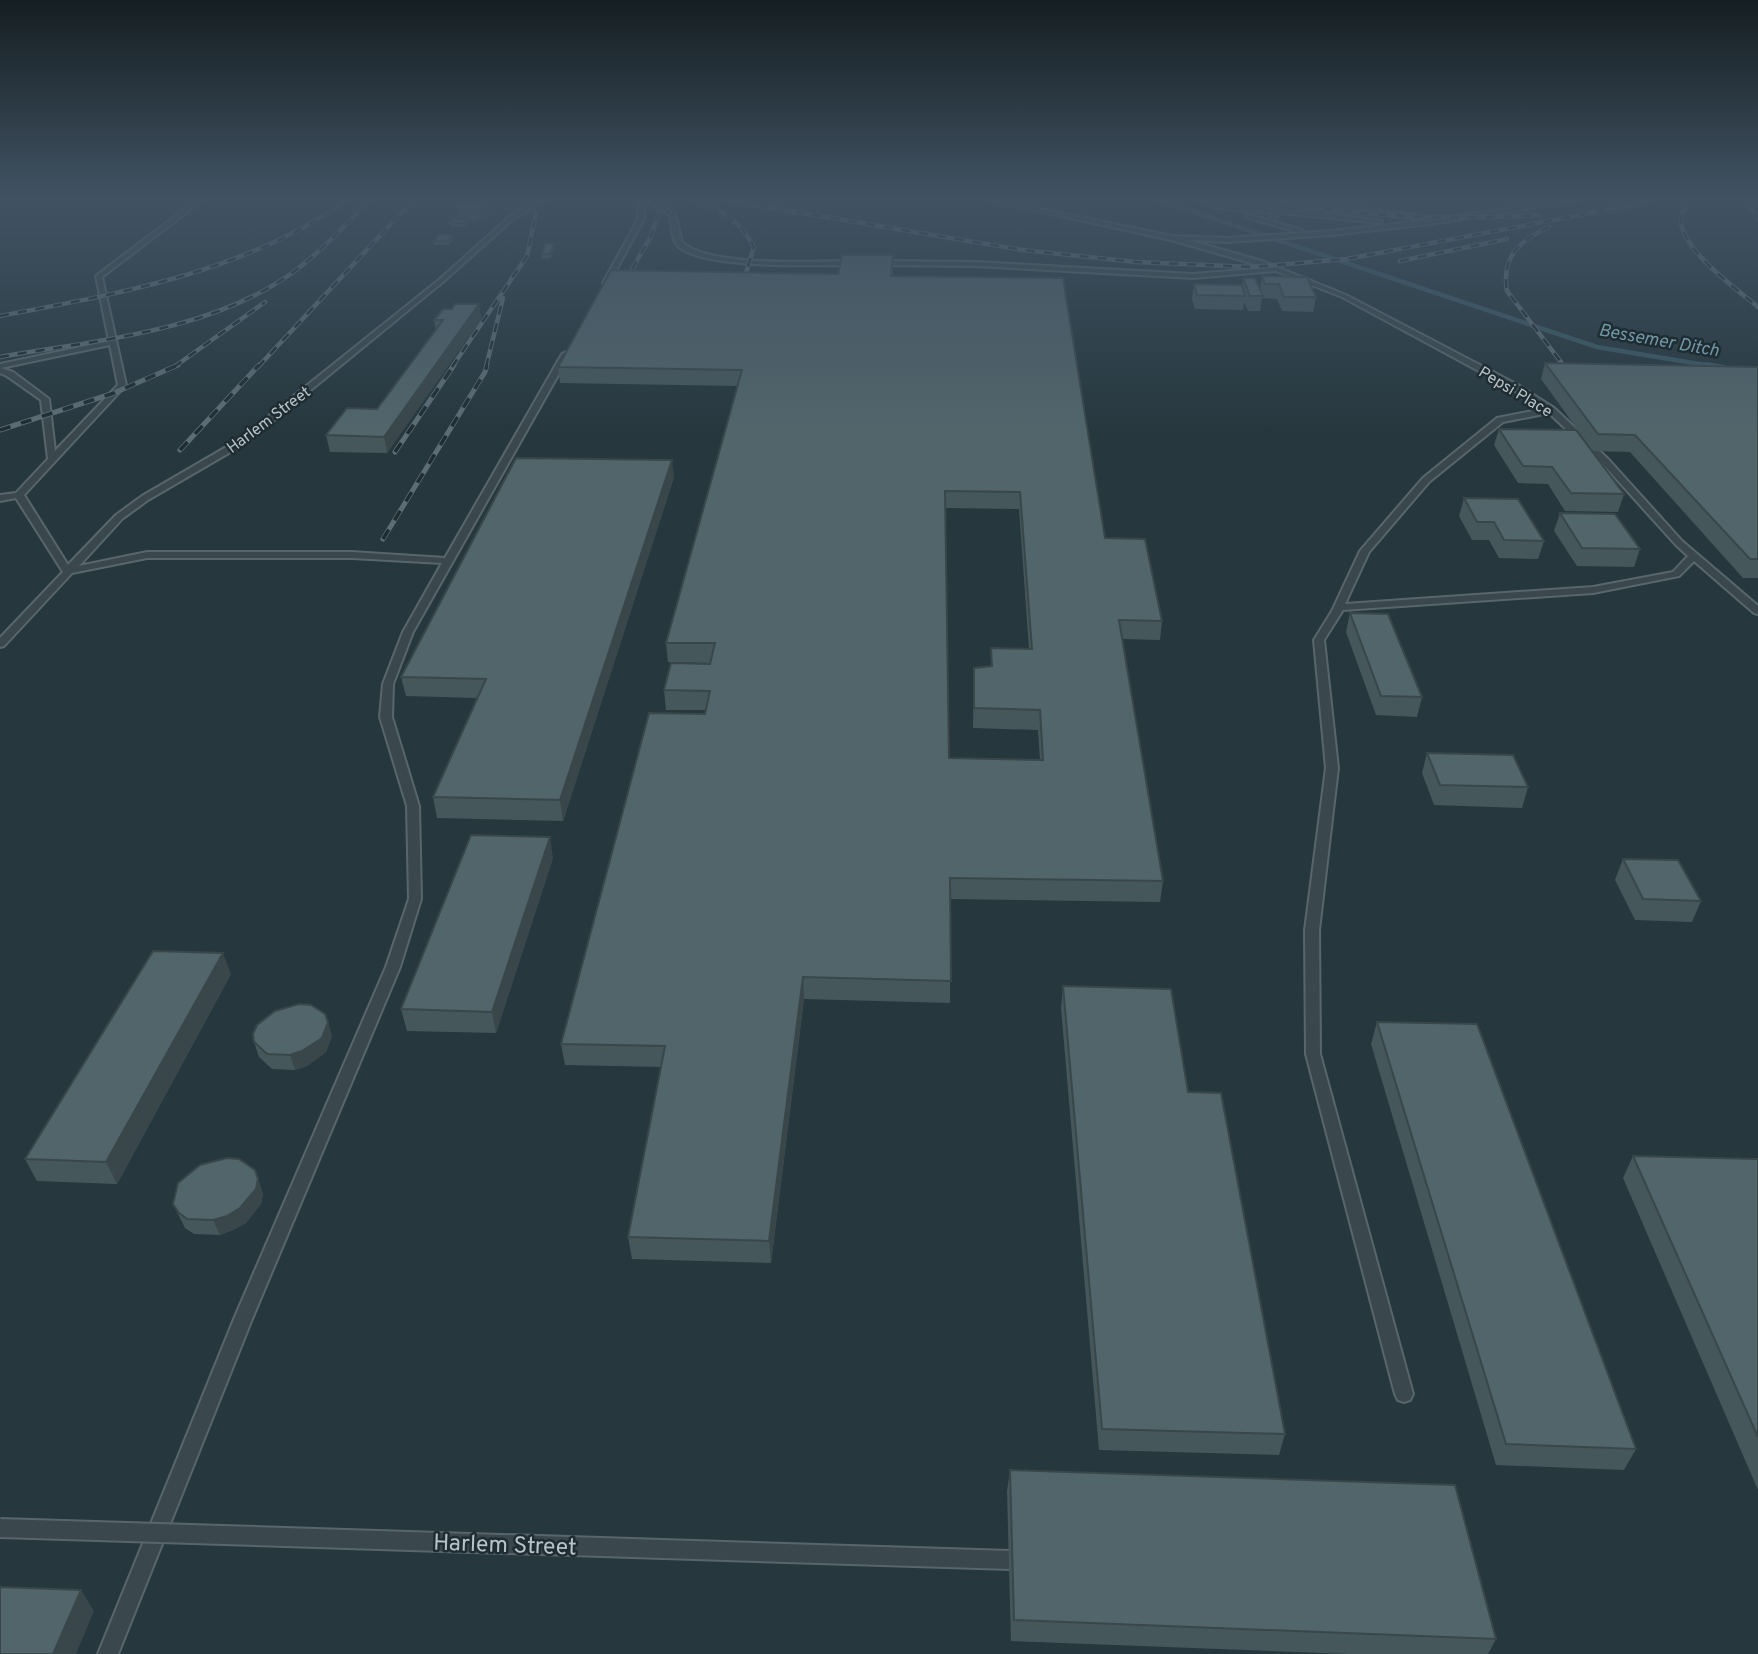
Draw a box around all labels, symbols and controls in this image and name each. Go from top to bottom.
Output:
water label: Bessemer Ditch [1597,320,1721,363]
street label: Pepsi Place [1474,363,1556,423]
street label: Harlem Street [223,383,315,459]
street label: Harlem Street [433,1530,577,1563]

